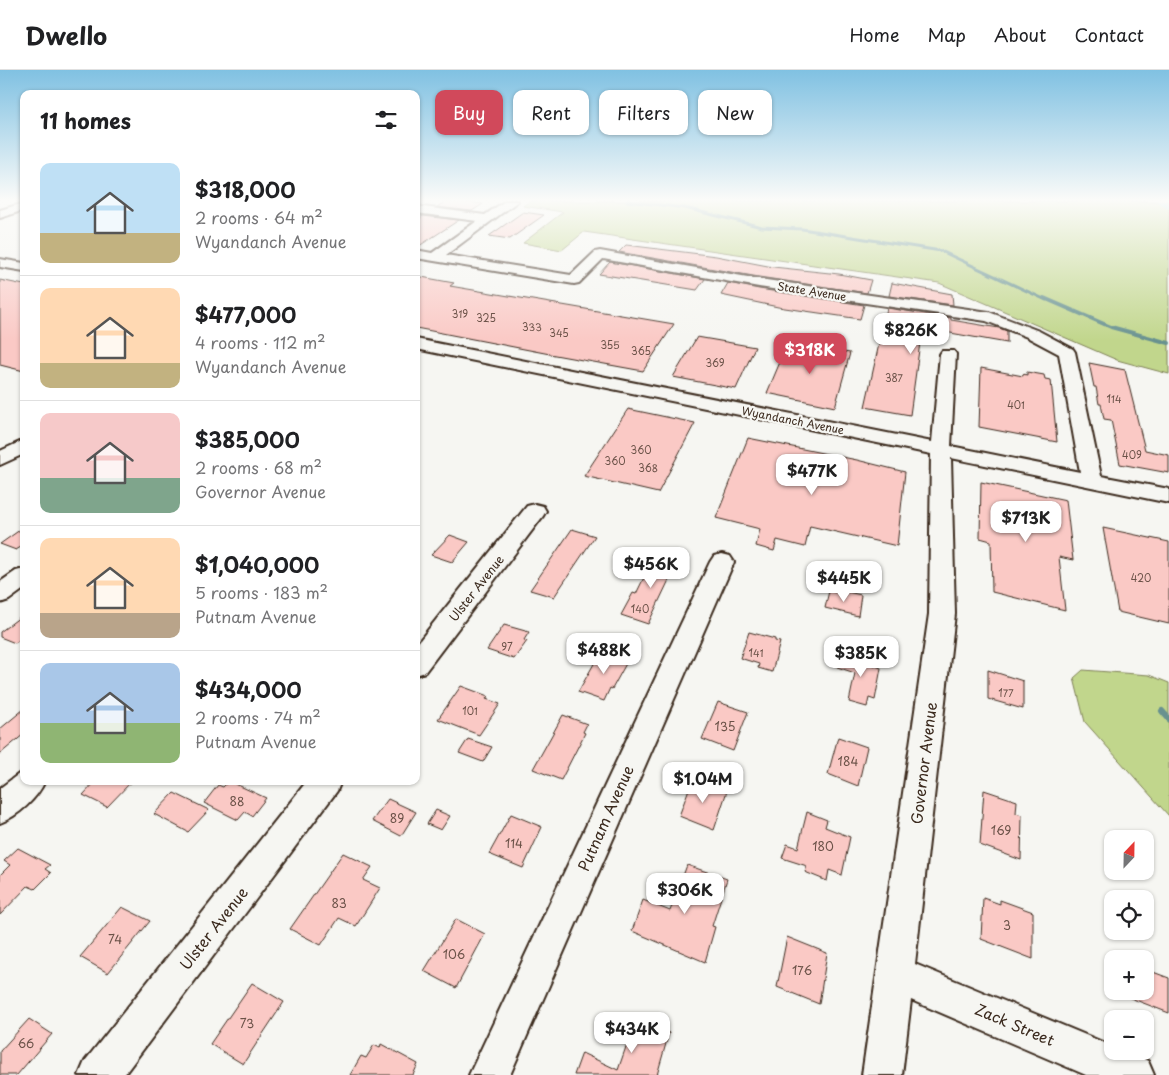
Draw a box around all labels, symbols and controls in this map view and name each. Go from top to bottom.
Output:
text: Dwello [25,17,107,53]
text: Home [849,21,899,48]
text: Map [927,21,966,48]
text: About [994,21,1046,48]
text: Contact [1074,21,1144,48]
chip: Buy [435,90,503,135]
chip: Rent [513,90,589,135]
chip: Filters [599,90,688,135]
chip: New [698,90,772,135]
text: 11 homes [40,104,131,136]
icon: filters [372,106,400,134]
text: $318,000 [195,173,295,205]
icon: home [80,183,140,243]
text: 2 rooms · 64 m² [195,205,323,229]
text: Wyandanch Avenue [195,229,346,253]
street label: State Avenue [776,277,848,305]
text: $477,000 [195,298,296,330]
house number: 319 [452,306,468,321]
icon: home [80,308,140,368]
house number: 325 [476,310,496,325]
pin: $826K [876,312,946,355]
text: $826K [884,317,938,341]
house number: 333 [522,319,542,334]
house number: 345 [549,325,569,340]
text: 4 rooms · 112 m² [195,330,325,354]
pin: $318K [775,332,845,375]
house number: 355 [600,337,620,352]
text: $318K [785,337,835,361]
house number: 365 [631,343,651,358]
text: Wyandanch Avenue [195,354,346,378]
house number: 369 [705,355,725,370]
house number: 387 [885,370,903,385]
house number: 114 [1107,391,1122,406]
house number: 401 [1007,397,1025,412]
street label: Wyandanch Avenue [740,402,846,438]
text: $385,000 [195,423,300,455]
icon: home [80,433,140,493]
house number: 360 [631,442,651,457]
house number: 409 [1122,447,1142,462]
house number: 360 [605,453,625,468]
pin: $477K [777,454,847,496]
text: 2 rooms · 68 m² [195,455,322,479]
text: $477K [787,458,837,482]
house number: 368 [638,460,658,475]
text: Governor Avenue [195,479,326,503]
pin: $713K [991,500,1061,543]
text: $713K [1001,505,1051,529]
pin: $456K [616,546,686,589]
text: $1,040,000 [195,548,319,580]
street label: Ulster Avenue [444,551,508,625]
text: $456K [624,551,678,575]
icon: home [80,558,140,618]
pin: $445K [809,560,879,603]
text: $445K [817,565,871,589]
house number: 420 [1131,570,1151,585]
text: 5 rooms · 183 m² [195,580,328,604]
house number: 140 [631,601,649,616]
text: Putnam Avenue [195,604,316,628]
pin: $488K [569,632,639,675]
pin: $385K [826,636,896,678]
text: $488K [577,637,631,661]
house number: 97 [501,639,513,654]
text: $385K [835,640,887,664]
house number: 141 [749,645,764,660]
text: $434,000 [195,673,302,705]
icon: home [80,683,140,743]
house number: 177 [998,685,1014,700]
street label: Governor Avenue [904,701,942,825]
house number: 101 [462,703,478,718]
text: 2 rooms · 74 m² [195,705,321,729]
house number: 135 [715,717,735,735]
text: Putnam Avenue [195,729,316,753]
house number: 184 [838,752,858,770]
street label: Putnam Avenue [571,761,639,875]
pin: $1.04M [662,762,744,804]
text: $1.04M [673,766,733,790]
house number: 88 [230,792,244,810]
house number: 89 [390,809,404,827]
house number: 169 [991,821,1011,839]
north arrow [1104,830,1154,880]
map controls [1104,830,1154,1060]
house number: 114 [505,834,523,852]
house number: 180 [812,837,834,855]
pin: $306K [650,872,720,915]
text: $306K [657,877,713,901]
street label: Ulster Avenue [173,882,253,974]
button: locate [1104,890,1154,940]
house number: 83 [331,894,347,912]
house number: 3 [1003,916,1011,934]
house number: 74 [108,930,122,948]
house number: 106 [443,945,465,963]
button: + [1104,950,1154,1000]
house number: 176 [792,961,812,979]
street label: Zack Street [972,997,1058,1051]
button: − [1104,1010,1154,1060]
pin: $434K [597,1012,667,1054]
house number: 73 [240,1014,254,1032]
text: $434K [605,1016,659,1040]
house number: 66 [18,1034,34,1052]

